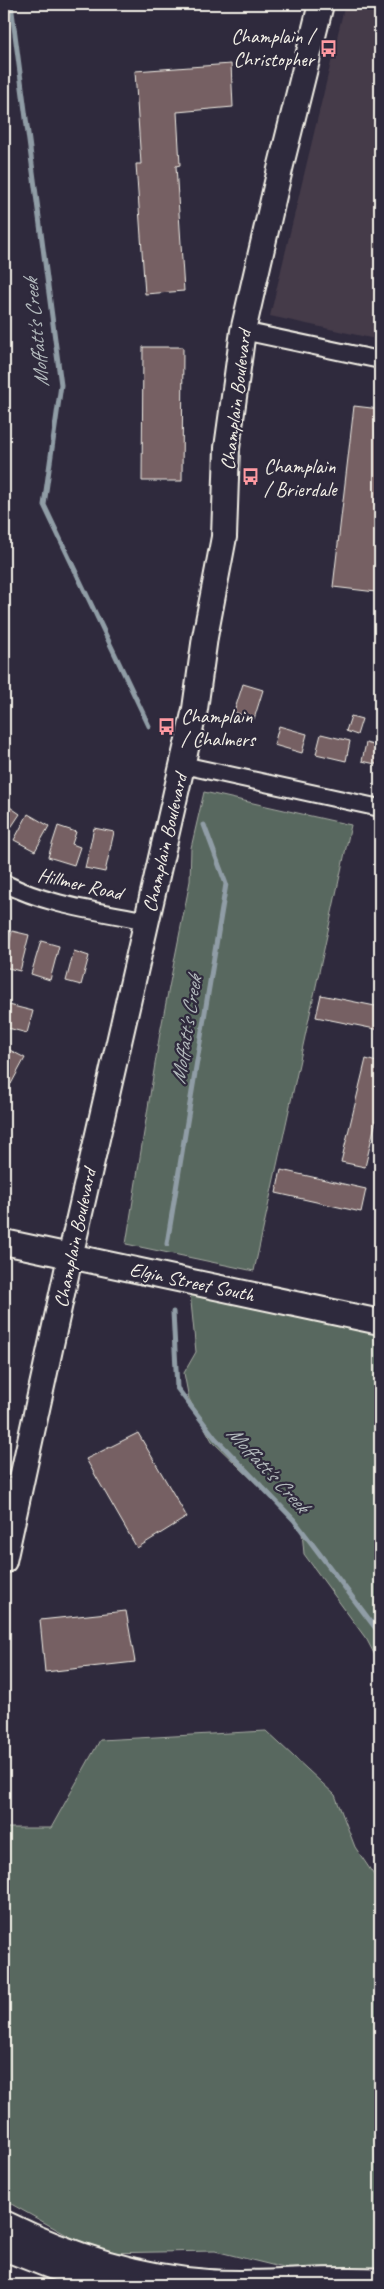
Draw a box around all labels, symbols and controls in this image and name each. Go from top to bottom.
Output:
place label: Champlain / Christopher [231,24,318,72]
bus stop icon: Champlain / Christopher [318,38,338,58]
water label: Moffatt's Creek [17,273,55,388]
street label: Champlain Boulevard [215,325,257,472]
place label: Champlain / Brierdale [264,454,338,502]
bus stop icon: Champlain / Brierdale [240,467,260,487]
place label: Champlain / Chalmers [181,704,257,752]
bus stop icon: Champlain / Chalmers [157,717,177,737]
street label: Champlain Boulevard [137,768,194,915]
street label: Hillmer Road [35,862,128,907]
water label: Moffatt's Creek [165,970,208,1086]
street label: Champlain Boulevard [48,1163,103,1310]
street label: Elgin Street South [127,1257,257,1308]
water label: Moffatt's Creek [221,1420,318,1521]

